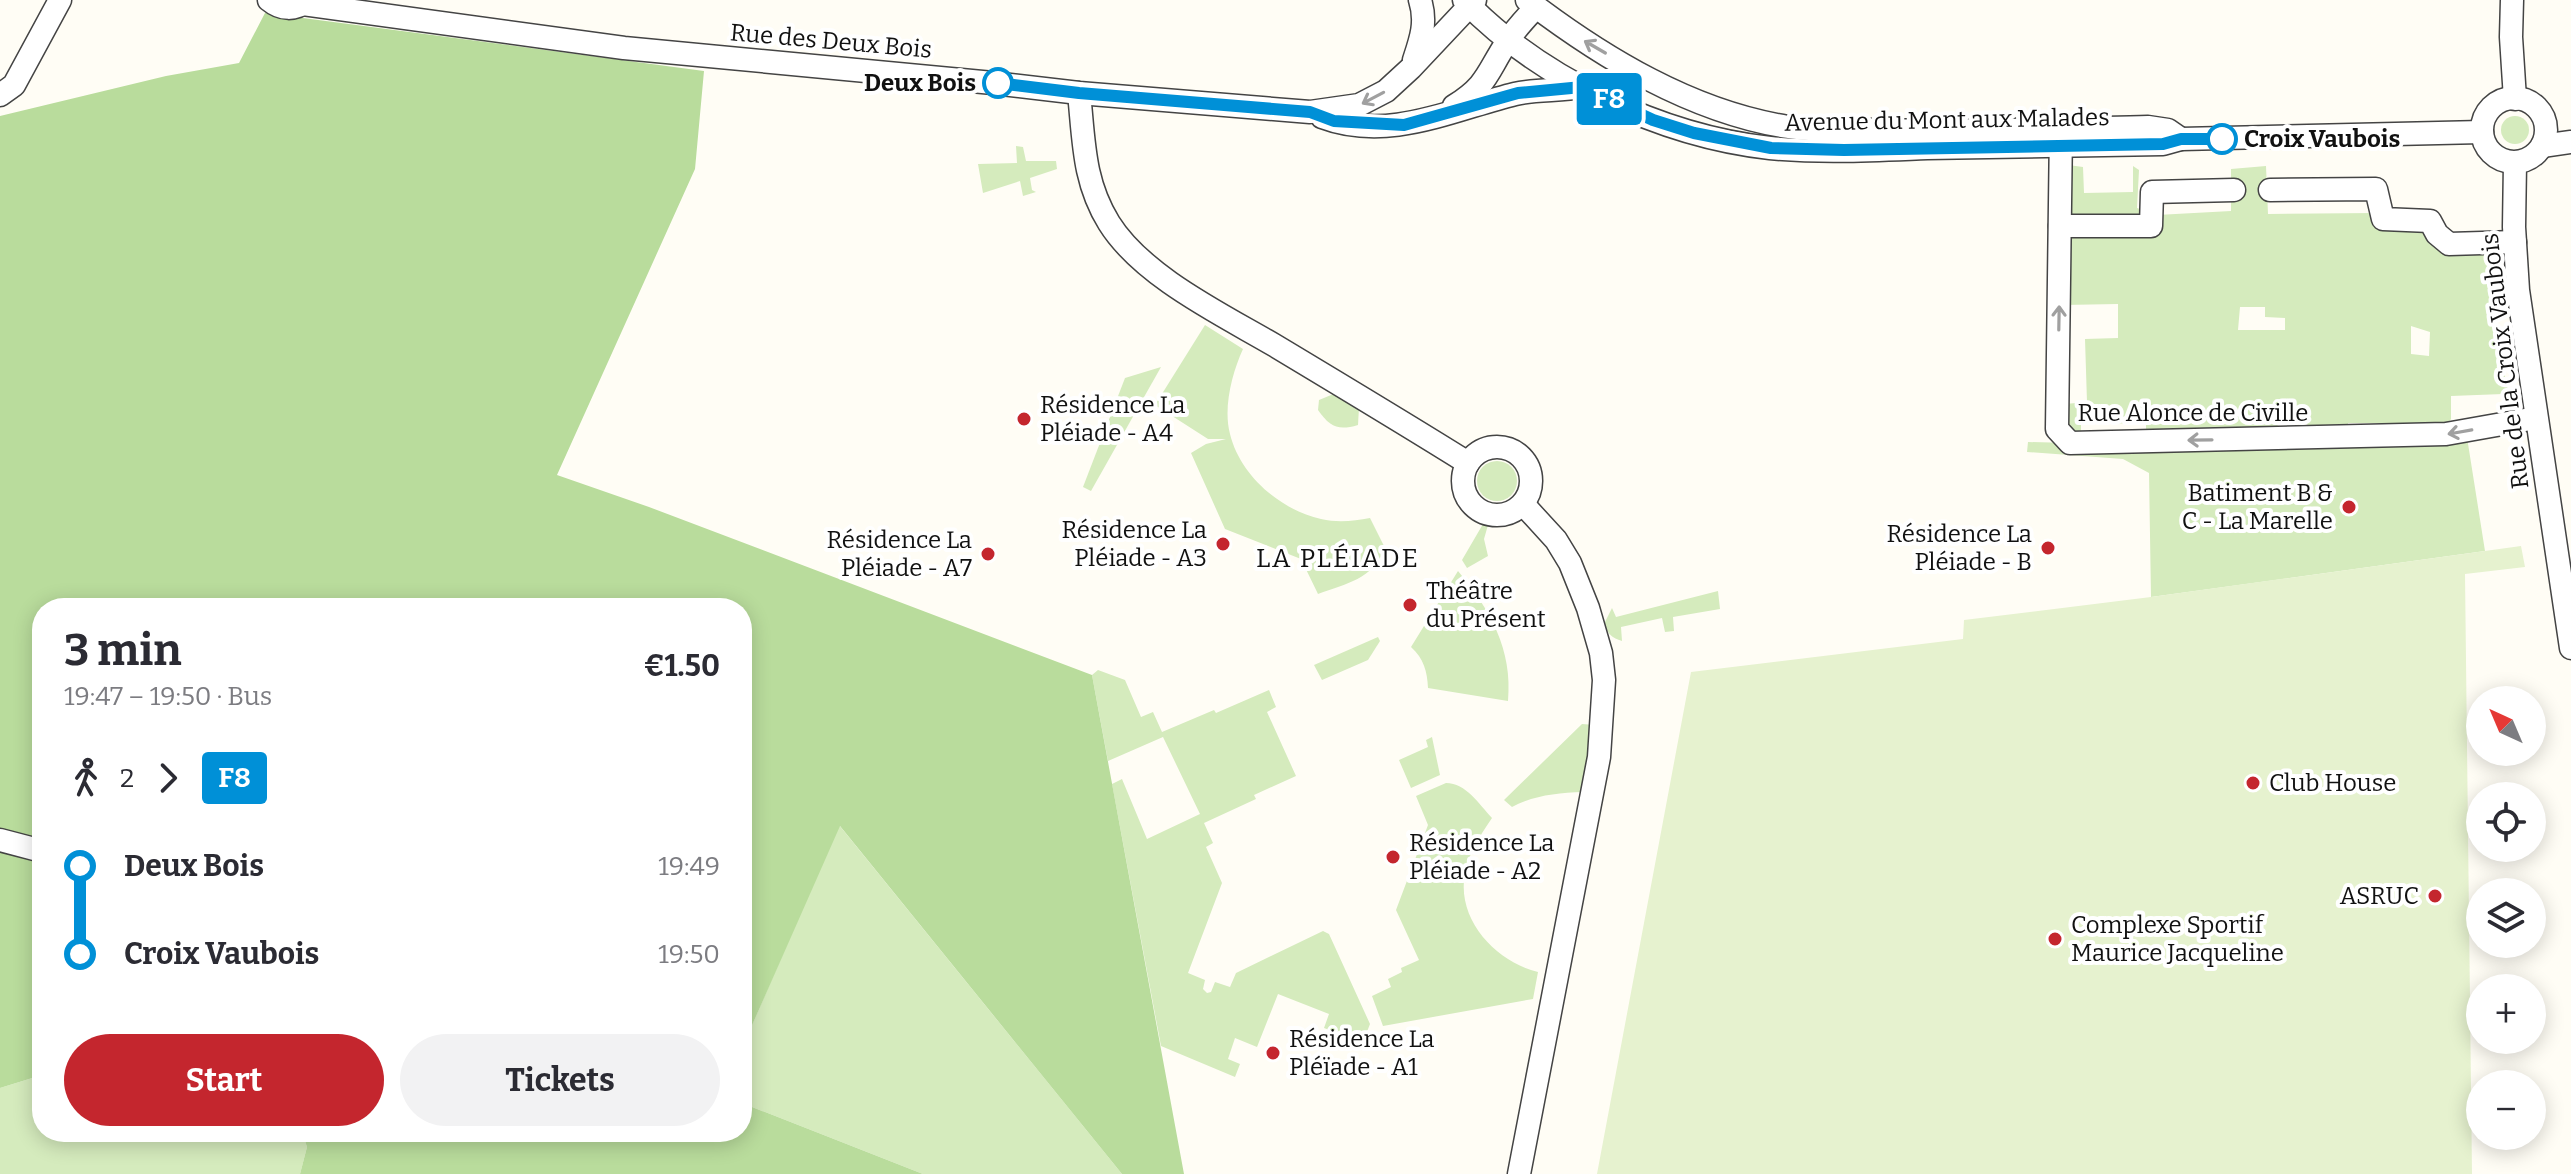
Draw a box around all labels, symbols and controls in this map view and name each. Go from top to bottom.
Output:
street label: Rue des Deux Bois [729,18,933,64]
one-way arrow [1583,39,1607,54]
marker: Deux Bois [983,68,1013,98]
place label: Deux Bois [864,69,976,97]
line badge: F8 [1573,73,1645,125]
text: F8 [1593,82,1625,115]
one-way arrow [1362,90,1386,106]
street label: Avenue du Mont aux Malades [1784,103,2110,137]
marker: Croix Vaubois [2207,124,2237,154]
place label: Croix Vaubois [2244,125,2400,153]
street label: Rue de la Croix Vaubois [2475,232,2535,490]
one-way arrow [2052,305,2067,332]
place label: Résidence La Pléiade - A4 [1040,391,1185,447]
street label: Rue Alonce de Civille [2078,399,2308,427]
marker: Résidence La Pléiade - A4 [1015,410,1033,428]
one-way arrow [2447,425,2473,440]
one-way arrow [2187,433,2214,448]
place label: Batiment B & C - La Marelle [2182,479,2333,535]
marker: Batiment B & C - La Marelle [2340,498,2358,516]
place label: Résidence La Pléiade - A3 [1062,516,1207,572]
place label: Résidence La Pléiade - B [1887,520,2032,576]
place label: Résidence La Pléiade - A7 [827,526,972,582]
marker: Résidence La Pléiade - A3 [1214,535,1232,553]
marker: Résidence La Pléiade - B [2039,539,2057,557]
district label: LA PLÉIADE [1256,543,1420,574]
marker: Résidence La Pléiade - A7 [979,545,997,563]
place label: Théâtre du Présent [1426,577,1546,633]
marker: Théâtre du Présent [1401,596,1419,614]
text: 3 min [64,624,182,677]
text: €1.50 [644,648,720,684]
text: 19:47 – 19:50 · Bus [64,681,272,712]
north arrow [2466,686,2546,766]
map controls [2466,686,2546,1150]
icon: walk [64,756,108,800]
icon: forward [146,756,190,800]
text: F8 [218,761,251,794]
text: 2 [120,763,134,794]
place label: Club House [2269,769,2396,797]
marker: Club House [2244,774,2262,792]
button: locate [2466,782,2546,862]
place label: Résidence La Pléiade - A2 [1409,829,1554,885]
text: Deux Bois [124,848,264,884]
marker: Résidence La Pléiade - A2 [1384,848,1402,866]
text: 19:49 [658,851,720,882]
button: layers [2466,878,2546,958]
place label: ASRUC [2340,882,2419,910]
marker: ASRUC [2426,887,2444,905]
place label: Complexe Sportif Maurice Jacqueline [2071,911,2284,967]
marker: Complexe Sportif Maurice Jacqueline [2046,930,2064,948]
text: Croix Vaubois [124,936,319,972]
text: 19:50 [658,939,720,970]
button: + [2466,974,2546,1054]
place label: Résidence La Pléïade - A1 [1289,1025,1434,1081]
button: Start [64,1034,384,1126]
button: Tickets [400,1034,720,1126]
marker: Résidence La Pléïade - A1 [1264,1044,1282,1062]
button: − [2466,1070,2546,1150]

